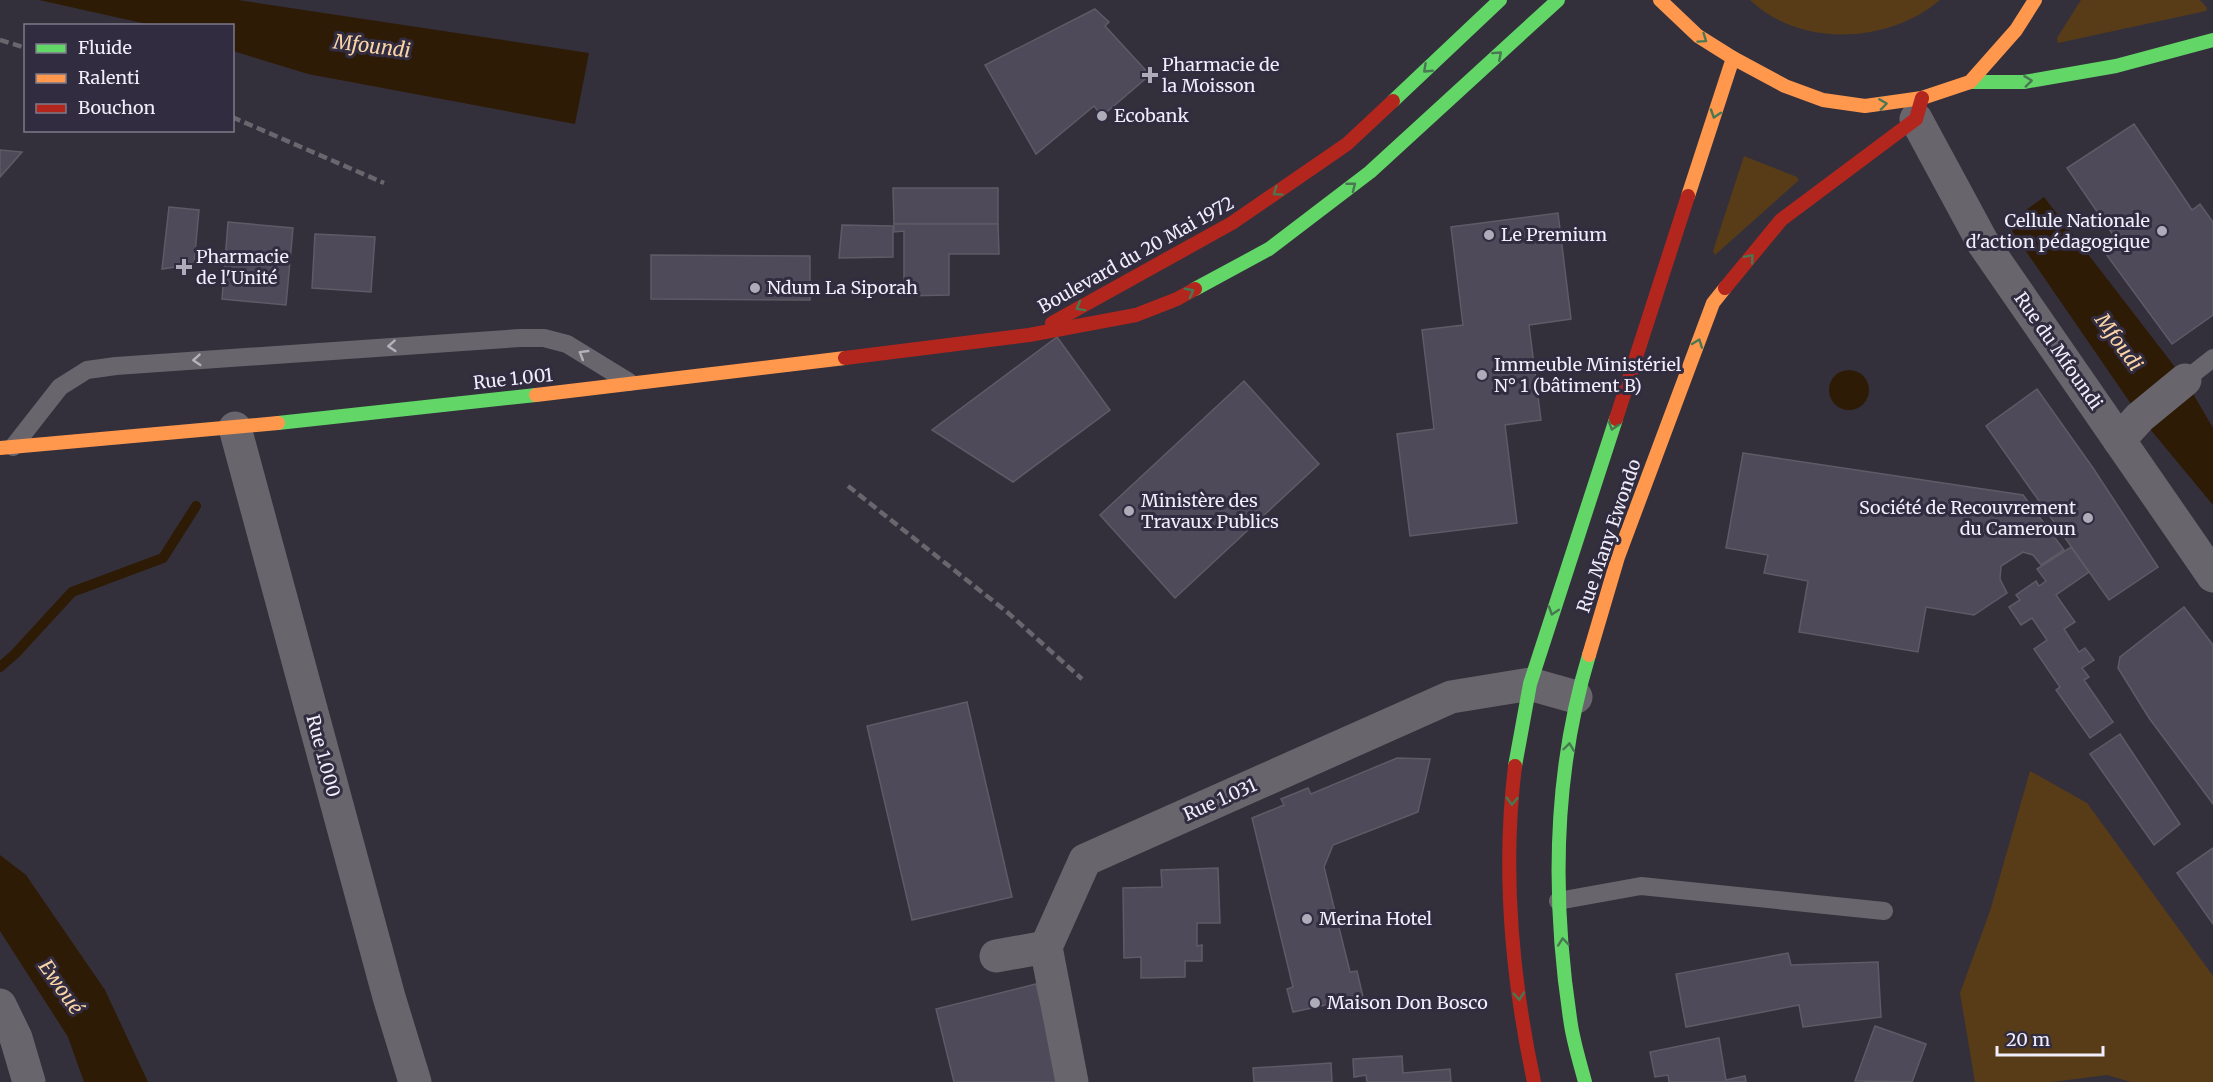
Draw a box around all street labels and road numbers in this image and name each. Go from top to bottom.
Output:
street label: Boulevard du 20 Mai 1972 [1034,191,1238,318]
street label: Rue du Mfoundi [2009,287,2108,414]
street label: Rue 1.001 [472,363,554,394]
street label: Rue Many Ewondo [1571,456,1646,616]
street label: Rue 1.000 [301,712,345,800]
street label: Rue 1.031 [1180,773,1260,826]

